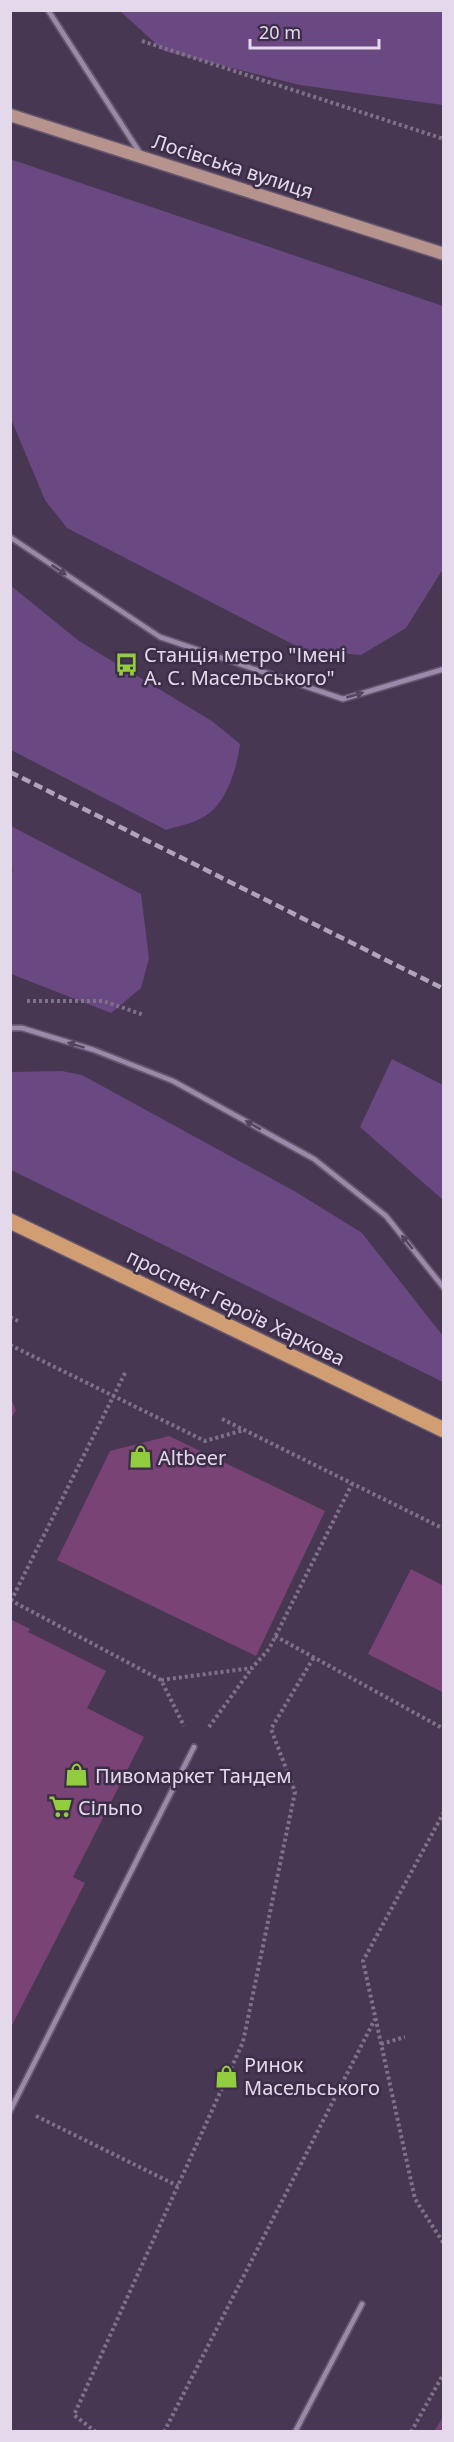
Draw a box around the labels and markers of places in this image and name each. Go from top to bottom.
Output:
place label: Станція метро "Імені А. С. Масельського" [144,641,346,691]
bus stop icon: Станція метро "Імені А. С. Масельського" [113,652,139,678]
shop icon: Altbeer [127,1444,153,1470]
place label: Altbeer [158,1444,226,1471]
shop icon: Пивомаркет Тандем [64,1762,90,1788]
place label: Пивомаркет Тандем [95,1762,292,1789]
supermarket icon: Сільпо [47,1794,73,1820]
place label: Сільпо [78,1794,143,1821]
place label: Ринок Масельського [244,2051,380,2101]
shop icon: Ринок Масельського [213,2063,239,2089]

